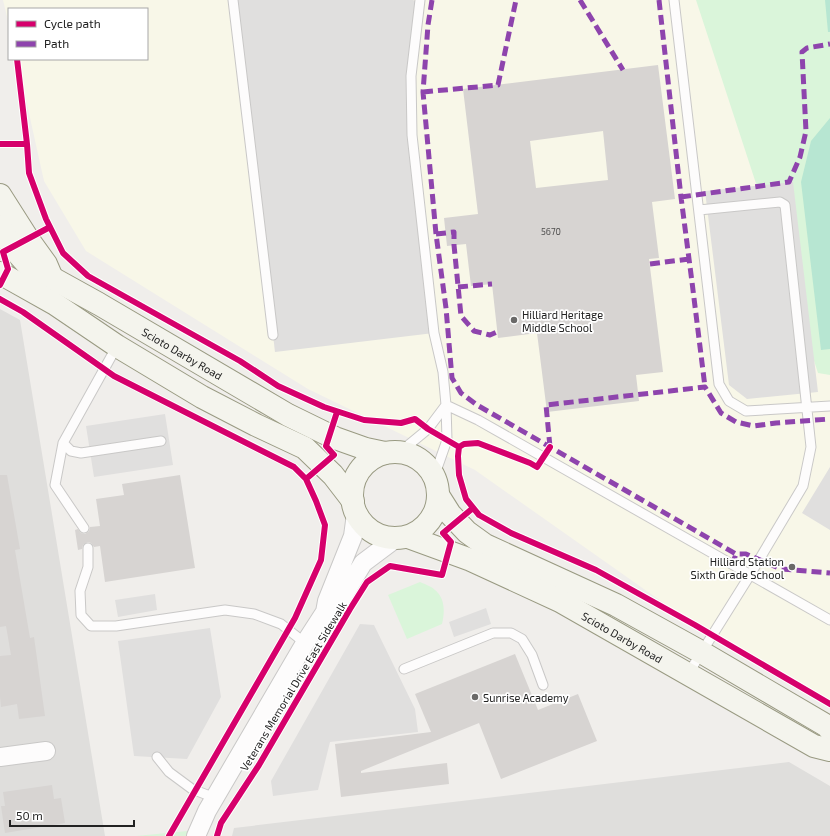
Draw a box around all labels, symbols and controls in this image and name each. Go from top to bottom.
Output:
legend [8,8,148,60]
text: Cycle path [44,16,101,30]
text: Path [44,36,69,50]
house number: 5670 [541,226,561,237]
place label: Hilliard Heritage Middle School [522,308,603,334]
marker: Hilliard Heritage Middle School [509,315,519,325]
street label: Scioto Darby Road [140,324,225,382]
place label: Hilliard Station Sixth Grade School [691,555,785,581]
marker: Hilliard Station Sixth Grade School [787,562,797,572]
street label: Veterans Memorial Drive East Sidewalk [237,599,349,773]
street label: Scioto Darby Road [580,609,665,665]
place label: Sunrise Academy [483,691,569,704]
marker: Sunrise Academy [470,692,480,702]
scale bar [10,802,134,828]
text: 50 m [16,808,43,822]

